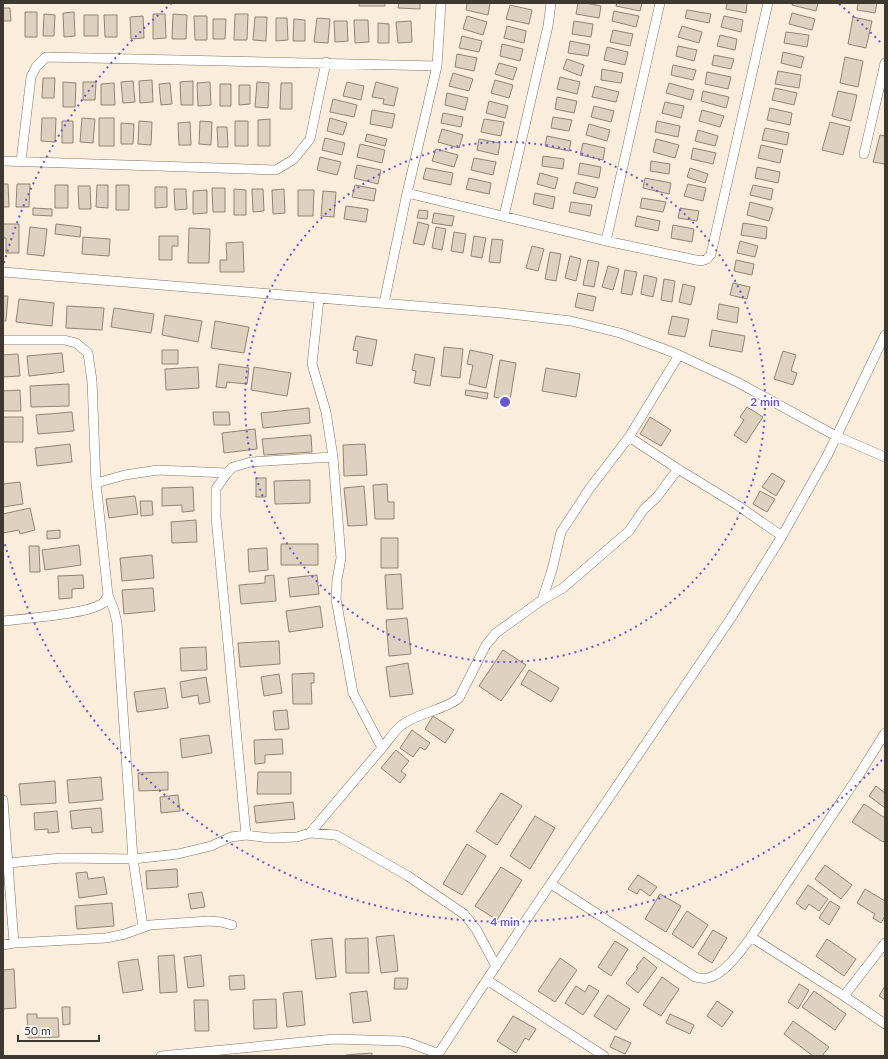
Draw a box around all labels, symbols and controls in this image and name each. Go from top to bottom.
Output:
text: 2 min [750,394,780,409]
centre of rings [498,395,512,409]
text: 4 min [490,914,520,929]
scale bar [18,1017,99,1043]
text: 50 m [24,1023,51,1038]

